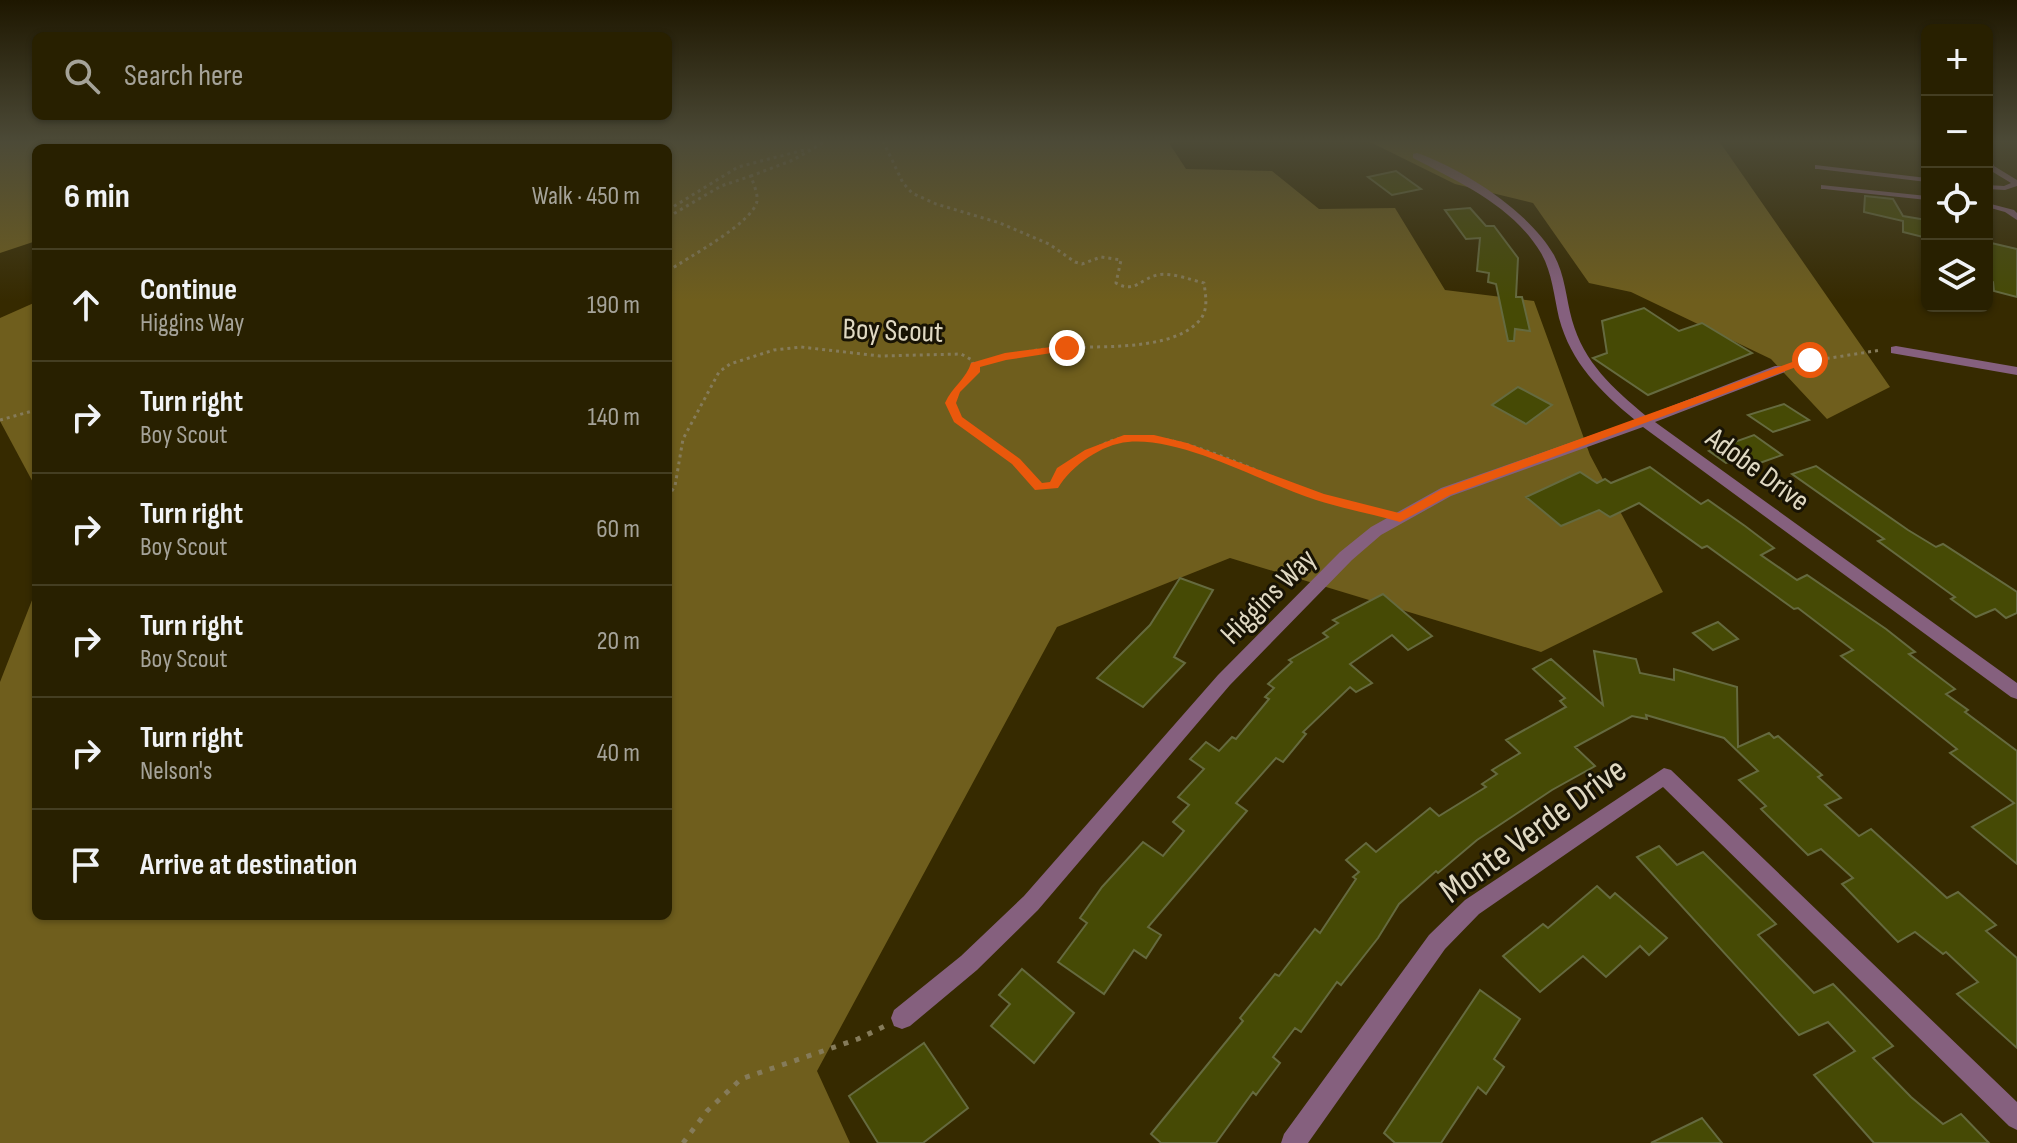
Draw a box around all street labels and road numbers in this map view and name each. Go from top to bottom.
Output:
street label: Boy Scout [842,311,944,351]
street label: Adobe Drive [1698,420,1816,519]
street label: Higgins Way [1213,541,1324,652]
street label: Monte Verde Drive [1432,749,1635,913]

